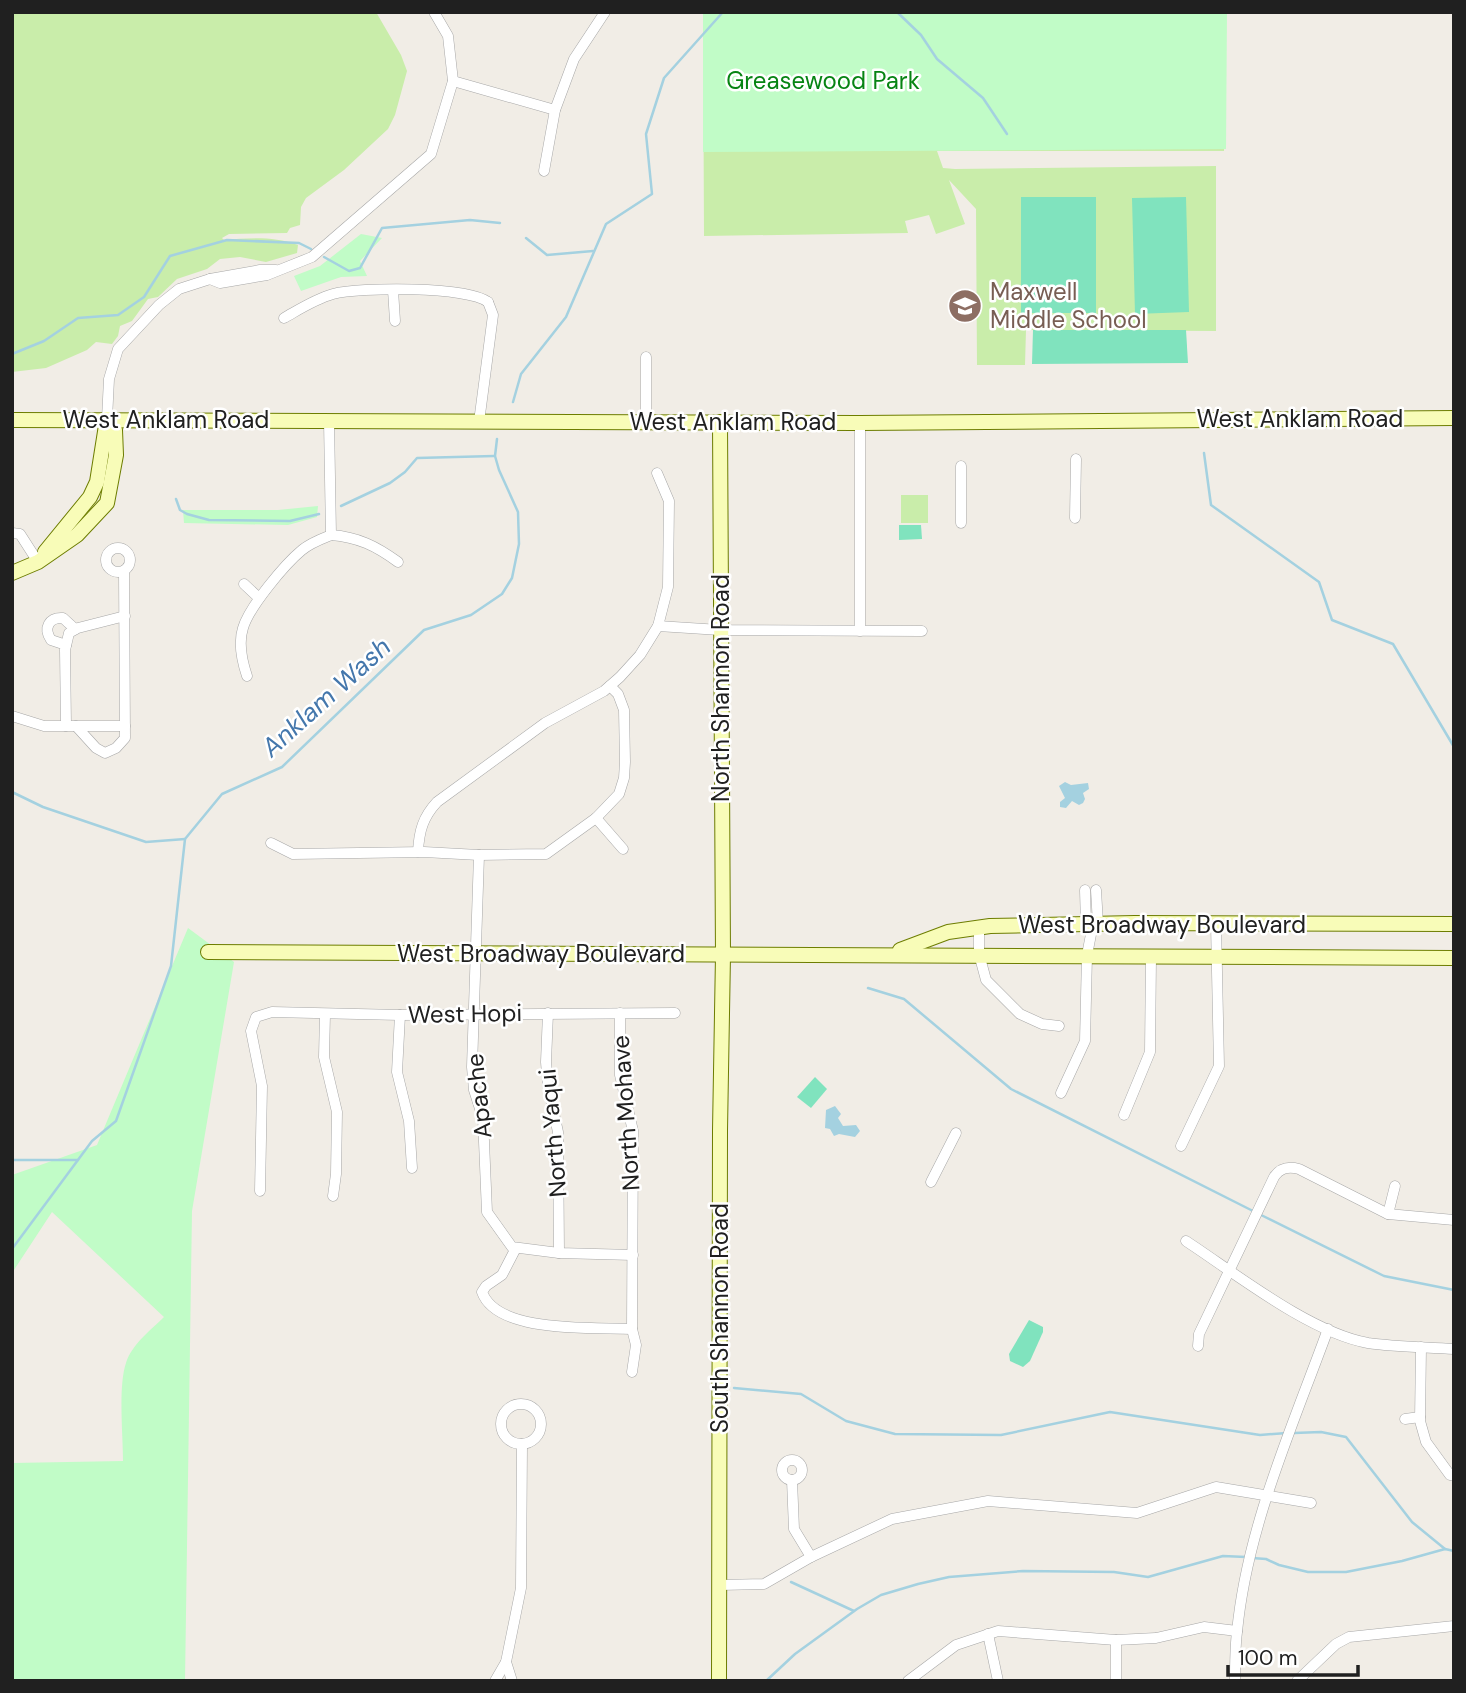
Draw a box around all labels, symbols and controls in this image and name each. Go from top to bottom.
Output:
park label: Greasewood Park [726,65,920,96]
place label: Maxwell Middle School [990,276,1147,335]
school or university icon: Maxwell Middle School [946,287,984,325]
street label: West Anklam Road [1197,403,1403,434]
street label: West Anklam Road [63,404,269,435]
street label: West Anklam Road [630,406,836,437]
street label: North Shannon Road [705,574,736,802]
water label: Anklam Wash [253,630,398,765]
street label: West Broadway Boulevard [1018,909,1306,940]
street label: West Broadway Boulevard [397,938,685,969]
street label: West Hopi [408,997,522,1030]
street label: North Mohave [605,1034,646,1192]
street label: Apache [459,1052,498,1140]
street label: North Yaqui [531,1067,574,1199]
street label: South Shannon Road [704,1203,735,1433]
scale bar [1228,1634,1358,1678]
text: 100 m [1238,1644,1298,1672]

